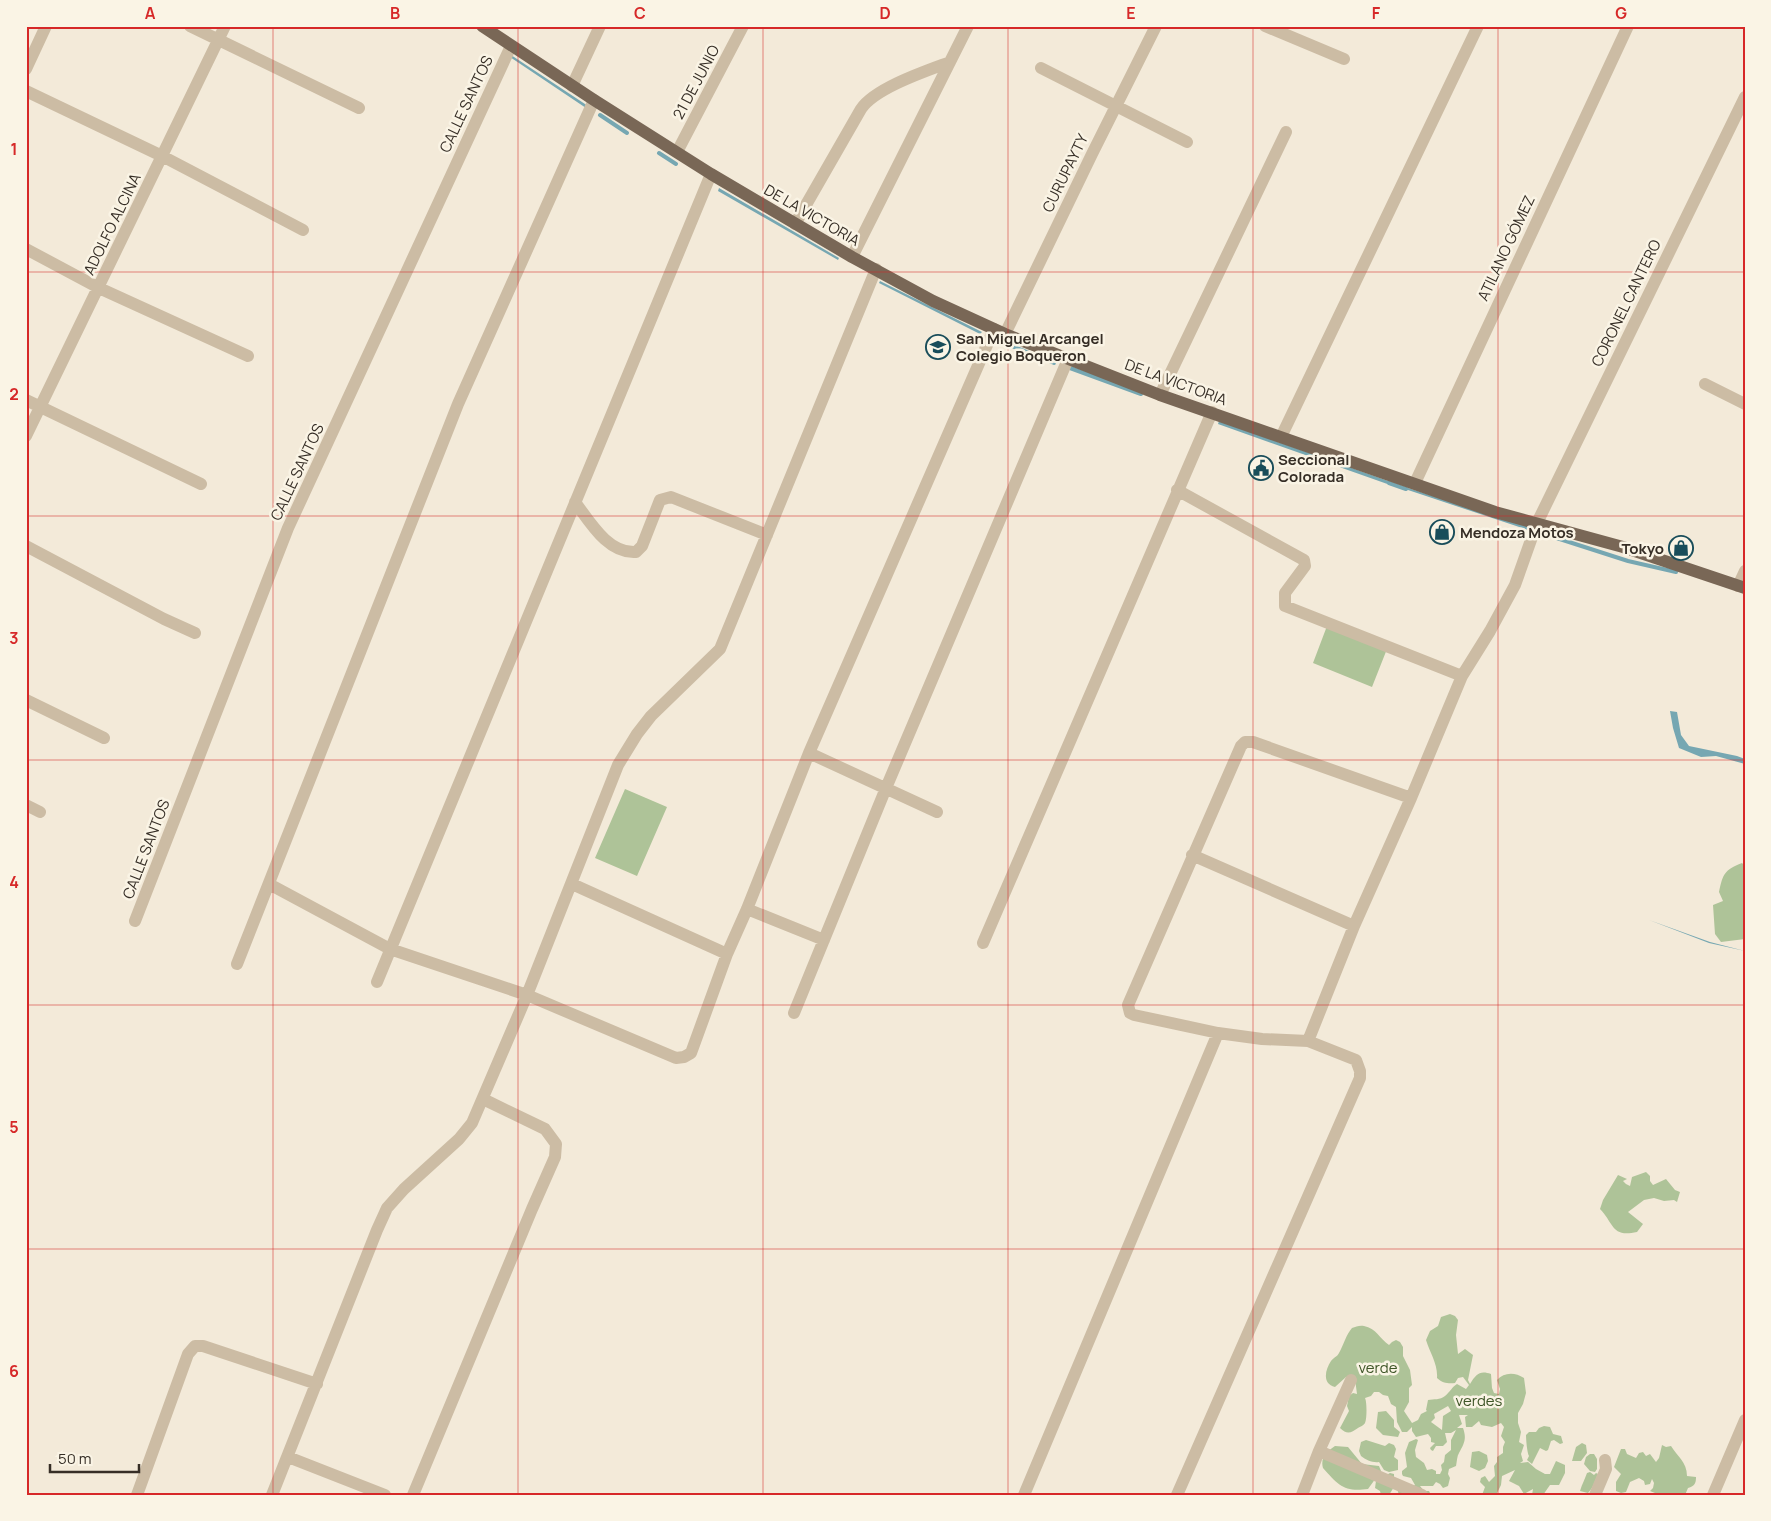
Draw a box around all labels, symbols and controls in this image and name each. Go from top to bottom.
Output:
text: A [145,2,156,24]
text: B [390,2,400,24]
text: C [634,2,646,24]
text: D [879,2,891,24]
text: E [1126,2,1136,24]
text: F [1372,2,1381,24]
text: G [1615,2,1627,24]
street label: 21 DE JUNIO [668,41,724,123]
street label: CALLE SANTOS [434,52,498,156]
street label: CURUPAYTY [1037,130,1093,216]
text: 1 [10,138,18,160]
street label: ADOLFO ALCINA [78,169,146,278]
street label: DE LA VICTORIA [760,179,864,251]
street label: ATILANO GÓMEZ [1472,192,1540,304]
street label: CORONEL CANTERO [1586,236,1666,370]
place label: San Miguel Arcangel Colegio Boqueron [956,328,1104,366]
school or university icon: San Miguel Arcangel Colegio Boqueron [925,334,951,360]
street label: DE LA VICTORIA [1122,354,1230,410]
text: 2 [9,383,19,405]
street label: CALLE SANTOS [265,420,329,524]
place label: Seccional Colorada [1278,449,1349,487]
public building icon: Seccional Colorada [1248,455,1274,481]
shop icon: Mendoza Motos [1429,519,1455,545]
place label: Mendoza Motos [1460,522,1574,543]
shop icon: Tokyo [1668,535,1694,561]
place label: Tokyo [1621,538,1664,559]
text: 3 [9,627,19,649]
street label: CALLE SANTOS [117,796,175,902]
text: 4 [9,871,19,893]
text: 5 [9,1116,19,1138]
park label: verde [1359,1357,1398,1378]
text: 6 [9,1360,19,1382]
park label: verdes [1456,1390,1503,1411]
scale bar [50,1441,139,1473]
text: 50 m [58,1448,92,1469]

